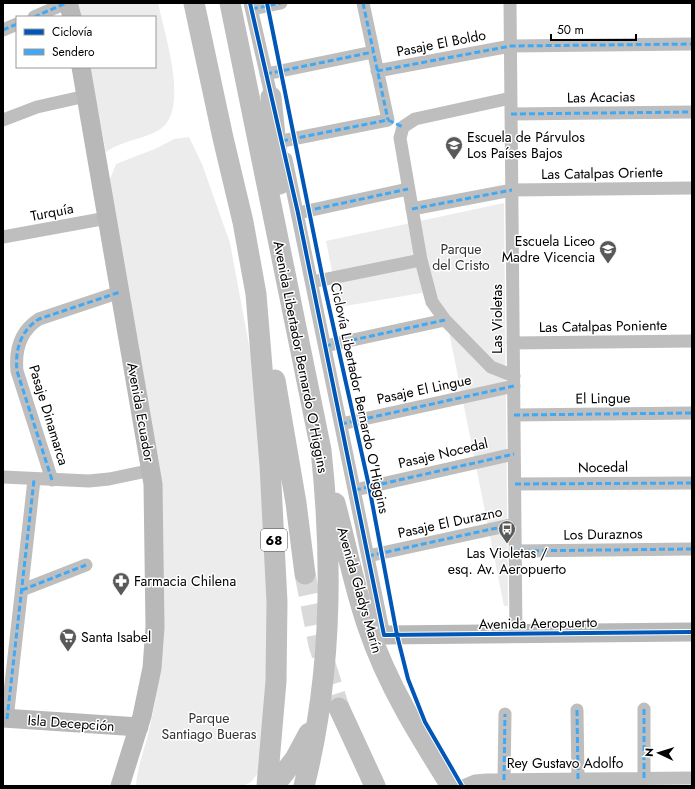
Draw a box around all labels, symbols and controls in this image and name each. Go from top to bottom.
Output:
legend [16,16,156,68]
scale bar [551,16,636,42]
text: 50 m [557,21,584,39]
text: Ciclovía [52,23,93,41]
street label: Pasaje El Boldo [395,24,488,61]
text: Sendero [52,43,95,61]
street label: Las Acacias [567,86,636,108]
place label: Escuela de Párvulos Los Países Bajos [467,127,585,163]
school or university icon: Escuela de Párvulos Los Países Bajos [444,135,464,160]
street label: Las Catalpas Oriente [541,162,663,184]
street label: Turquía [29,198,75,226]
place label: Escuela Liceo Madre Vicencia [502,231,595,267]
street label: Avenida Libertador Bernardo O'Higgins [269,239,333,475]
park label: Parque del Cristo [432,239,490,275]
school or university icon: Escuela Liceo Madre Vicencia [598,239,618,264]
street label: Ciclovía Libertador Bernardo O'Higgins [326,281,394,516]
street label: Las Violetas [487,284,507,354]
street label: Las Catalpas Poniente [539,315,667,337]
street label: Avenida Ecuador [122,361,160,463]
street label: Pasaje Dinamarca [24,362,74,468]
street label: Pasaje El Lingue [375,369,473,409]
street label: El Lingue [575,388,631,408]
street label: Pasaje Nocedal [396,433,490,473]
street label: Nocedal [578,457,628,477]
street label: Pasaje El Durazno [396,501,504,543]
bus stop icon: Las Violetas / esq. Av. Aeropuerto [497,519,517,544]
street label: Los Duraznos [563,523,643,545]
street label: Avenida Gladys Marín [332,525,388,655]
road number: 68 [261,529,287,551]
place label: Las Violetas / esq. Av. Aeropuerto [448,543,567,579]
pharmacy icon: Farmacia Chilena [111,571,131,596]
place label: Farmacia Chilena [134,571,236,591]
street label: Avenida Aeropuerto [479,612,598,634]
supermarket icon: Santa Isabel [58,627,78,652]
place label: Santa Isabel [81,627,151,647]
park label: Parque Santiago Bueras [162,708,257,744]
street label: Isla Decepción [27,710,115,736]
north arrow [639,733,679,773]
text: N [641,747,657,757]
street label: Rey Gustavo Adolfo [507,753,624,773]

